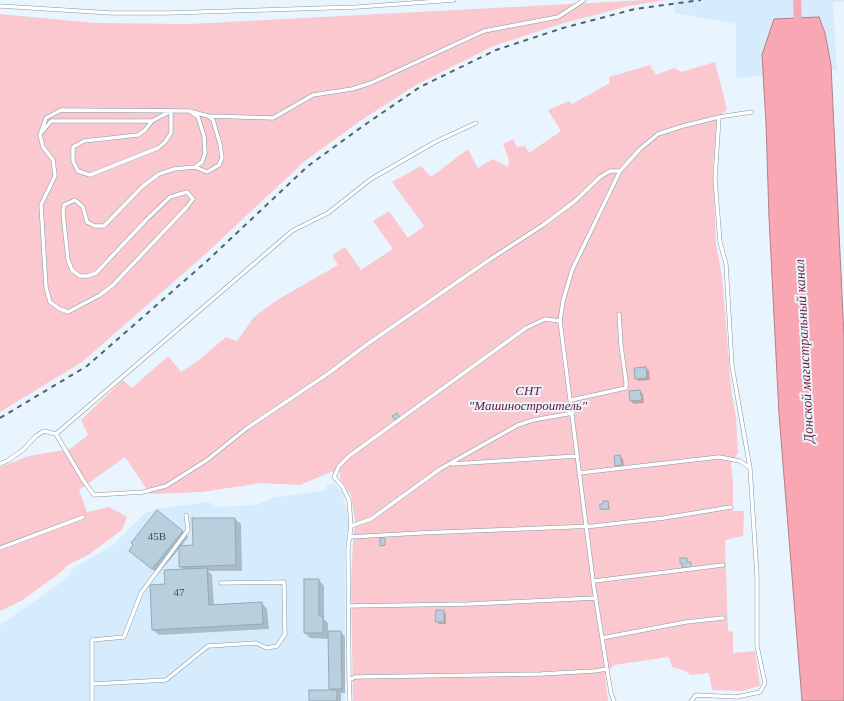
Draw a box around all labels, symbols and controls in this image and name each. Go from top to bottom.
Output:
water label: Донской магистральный канал [792,259,818,443]
park label: СНТ "Машиностроитель" [469,384,587,415]
house number: 45В [148,530,166,544]
house number: 47 [174,586,184,600]

